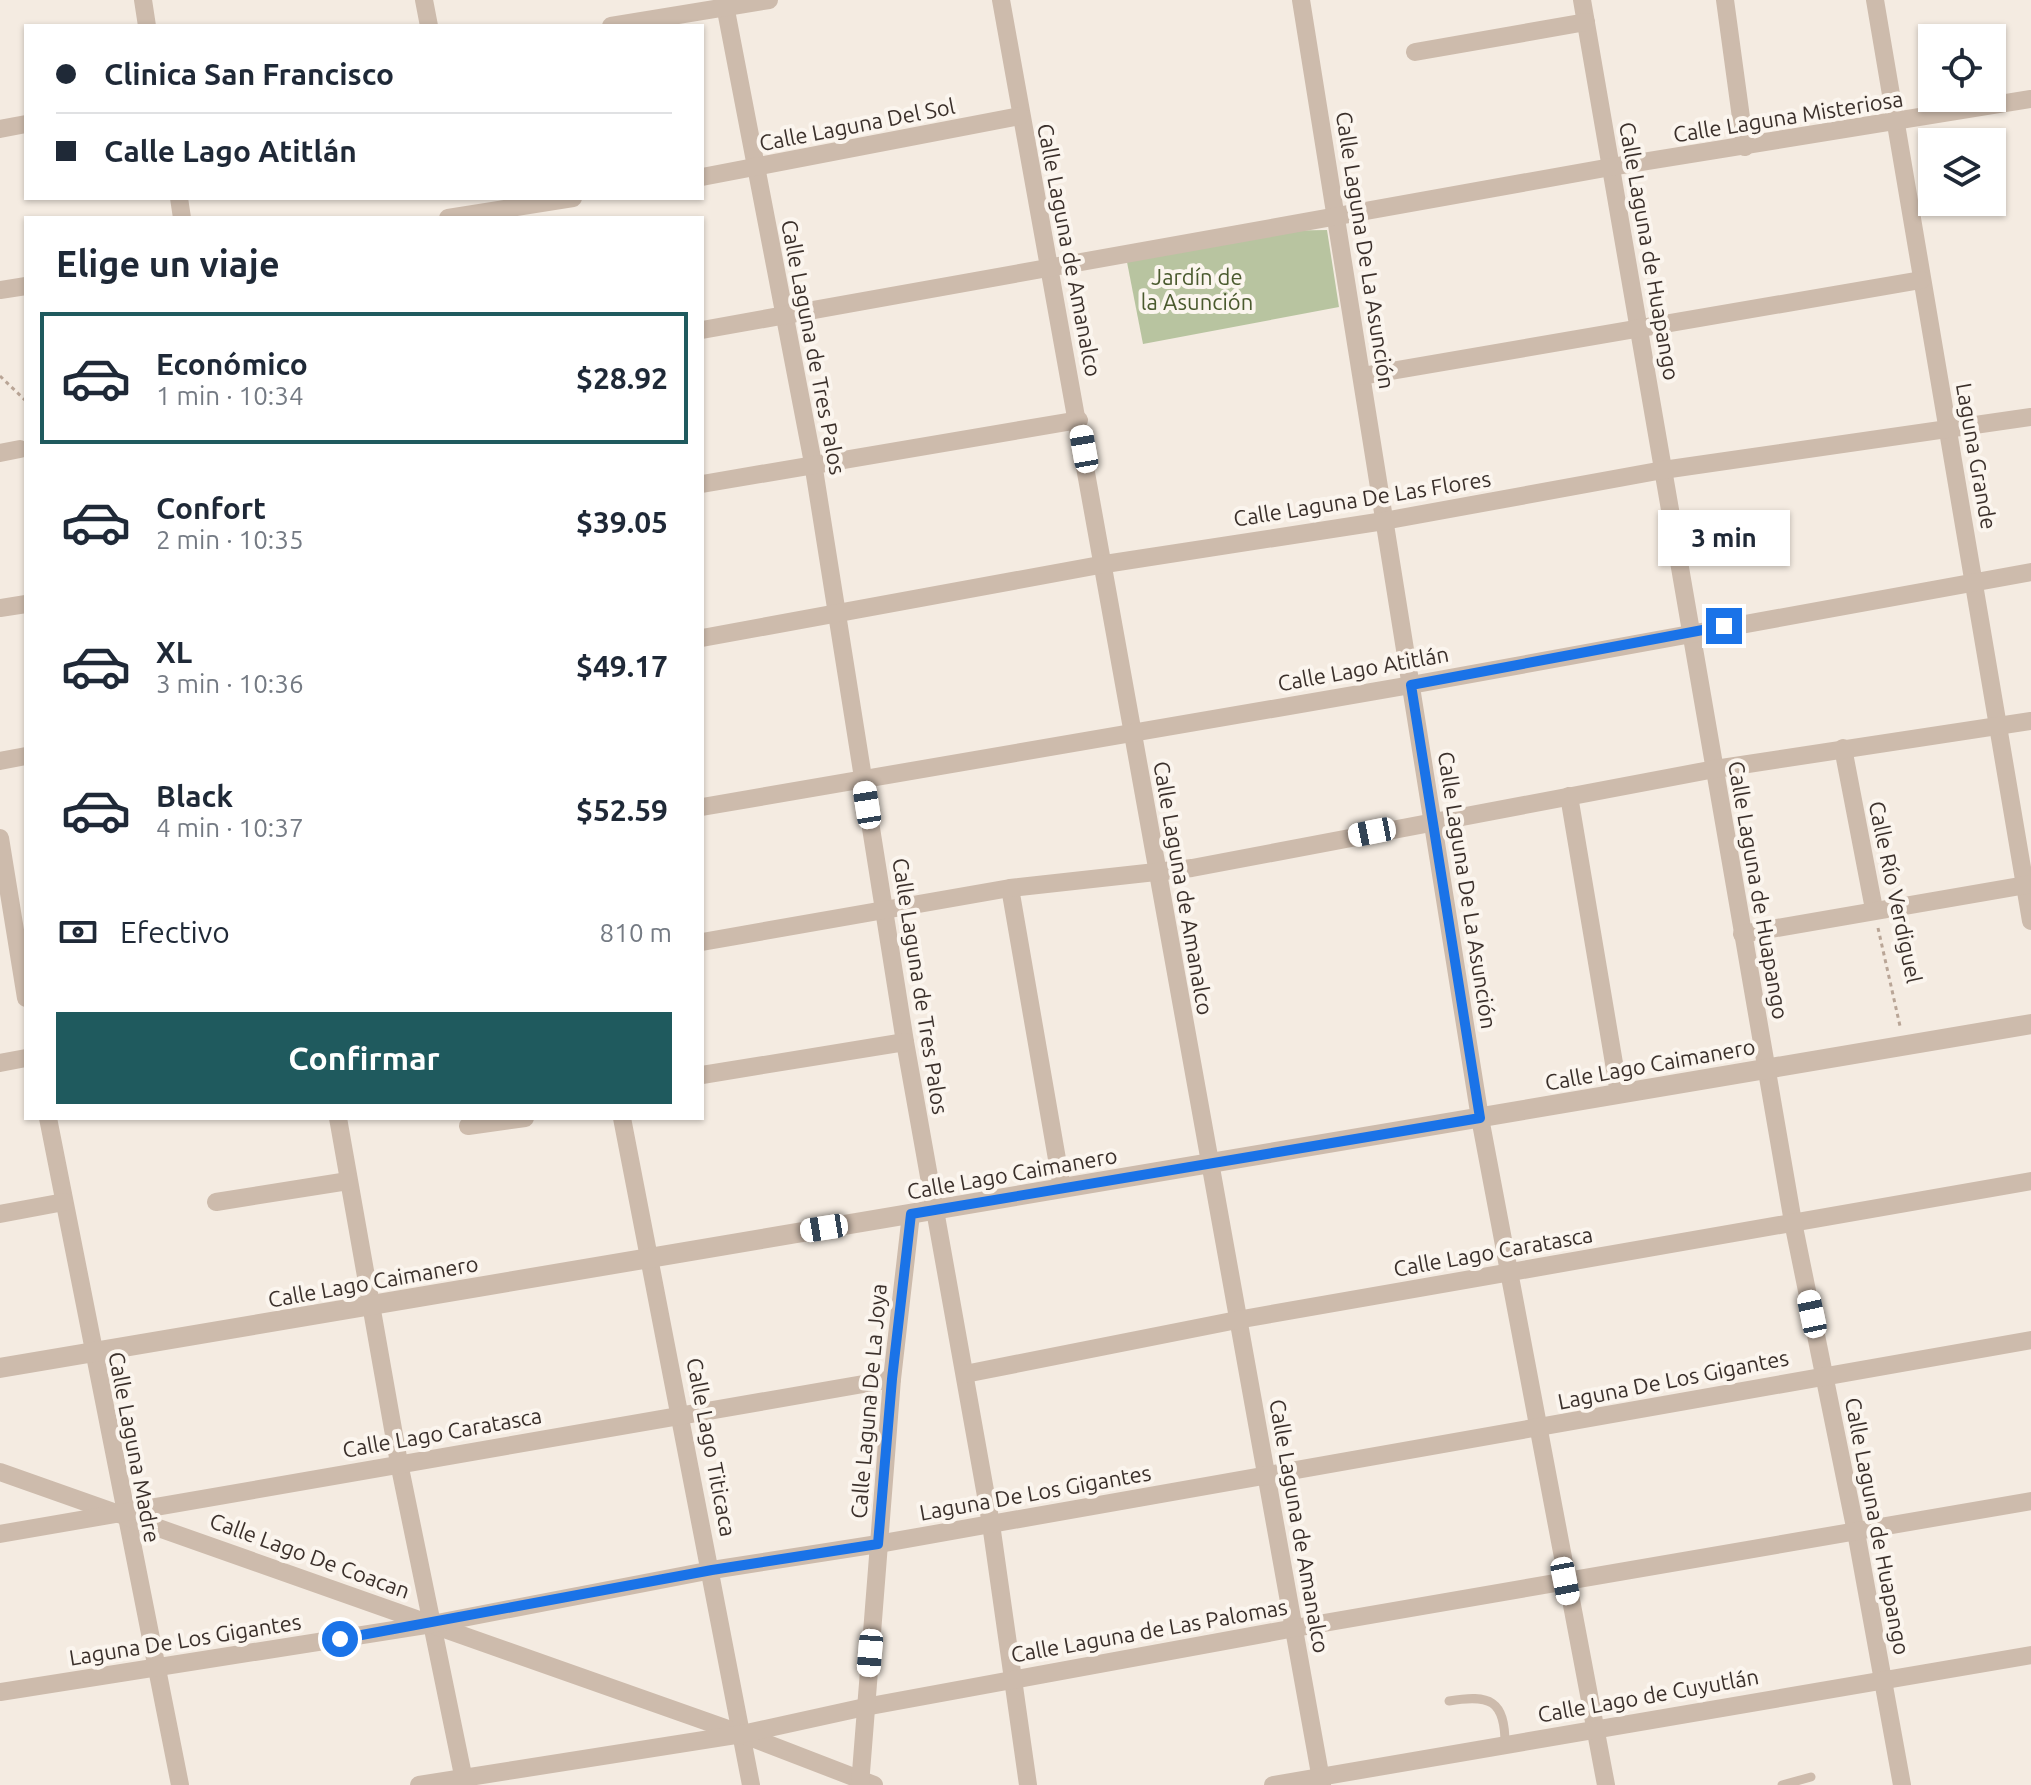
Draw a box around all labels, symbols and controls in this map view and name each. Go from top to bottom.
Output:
map controls [1918,24,2006,216]
button: locate [1918,24,2006,112]
text: Clinica San Francisco [104,57,394,91]
street label: Calle Laguna Misteriosa [1671,85,1905,147]
street label: Calle Laguna Del Sol [757,93,957,155]
street label: Calle Laguna De La Asunción [1332,109,1400,391]
street label: Calle Laguna de Huapango [1615,120,1685,382]
street label: Calle Laguna de Amanalco [1033,121,1107,379]
button: layers [1918,128,2006,216]
text: Calle Lago Atitlán [104,134,357,168]
street label: Calle Laguna de Tres Palos [777,217,851,477]
text: Elige un viaje [56,243,280,284]
park label: Jardín de la Asunción [1141,264,1253,314]
icon: car [60,342,132,414]
text: Económico [156,347,308,381]
text: $28.92 [576,361,668,395]
text: 1 min · 10:34 [156,381,304,410]
street label: Laguna Grande [1952,381,2002,531]
car [1068,423,1100,475]
street label: Calle Laguna De Las Flores [1232,465,1492,531]
icon: car [60,486,132,558]
text: Confort [156,491,266,525]
text: $39.05 [576,505,668,539]
callout: 3 min [1658,510,1790,566]
text: 3 min [1691,523,1757,552]
text: 2 min · 10:35 [156,525,304,554]
route end [1706,608,1742,644]
icon: car [60,630,132,702]
text: XL [156,635,192,669]
street label: Calle Lago Atitlán [1276,641,1450,695]
text: $49.17 [576,649,668,683]
text: 3 min · 10:36 [156,669,304,698]
street label: Calle Laguna De La Asunción [1434,749,1502,1031]
street label: Calle Laguna de Amanalco [1149,759,1219,1017]
street label: Calle Laguna de Huapango [1724,759,1794,1021]
icon: car [60,774,132,846]
text: Black [156,779,233,813]
car [851,779,883,831]
text: $52.59 [576,793,668,827]
street label: Calle Río Verdiguel [1864,799,1928,986]
text: 4 min · 10:37 [156,813,304,842]
car [1346,816,1398,848]
street label: Calle Laguna de Tres Palos [888,856,954,1116]
icon: cash [56,910,100,954]
text: Efectivo [120,915,230,949]
text: 810 m [600,918,672,947]
button: Confirmar [56,1012,672,1104]
street label: Calle Lago Caimanero [1543,1033,1757,1095]
street label: Calle Lago Caimanero [905,1142,1119,1204]
car [798,1212,850,1244]
street label: Calle Lago Caratasca [1391,1221,1595,1281]
street label: Calle Lago Caimanero [266,1250,480,1312]
street label: Calle Laguna De La Joya [845,1282,891,1520]
car [1795,1288,1829,1340]
street label: Laguna De Los Gigantes [1555,1344,1791,1414]
street label: Calle Laguna Madre [104,1349,166,1545]
street label: Calle Lago Titicaca [682,1355,742,1539]
street label: Calle Laguna de Huapango [1841,1395,1915,1657]
street label: Calle Laguna de Amanalco [1265,1397,1335,1655]
street label: Calle Lago Caratasca [340,1402,544,1462]
street label: Laguna De Los Gigantes [917,1459,1153,1525]
street label: Calle Lago De Coacan [207,1507,413,1603]
car [1549,1555,1581,1607]
street label: Calle Laguna de Las Palomas [1009,1593,1289,1667]
street label: Laguna De Los Gigantes [67,1608,303,1670]
route start [322,1621,358,1657]
car [856,1628,884,1678]
street label: Calle Lago de Cuyutlán [1536,1663,1760,1727]

